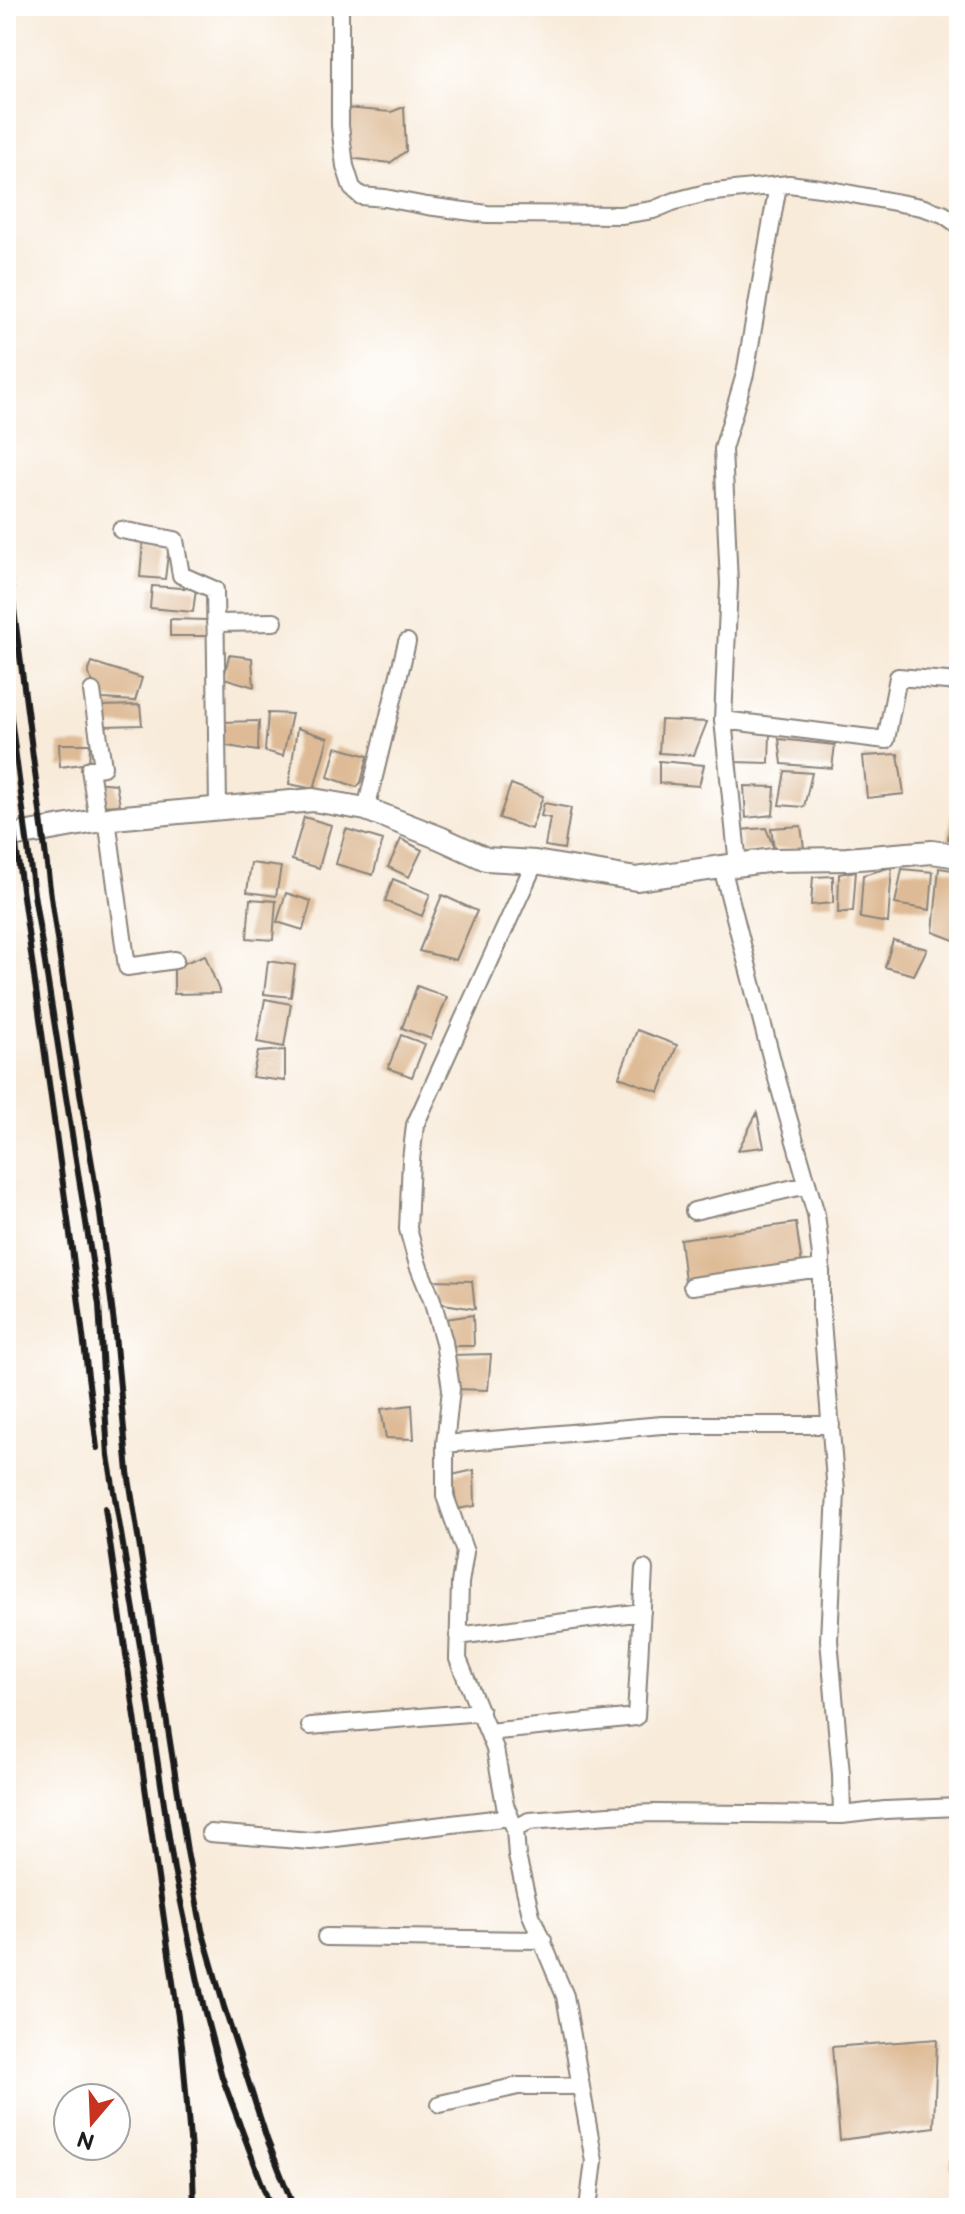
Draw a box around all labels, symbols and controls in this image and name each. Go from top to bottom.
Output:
north arrow [52,2082,132,2162]
text: N [74,2124,98,2155]

